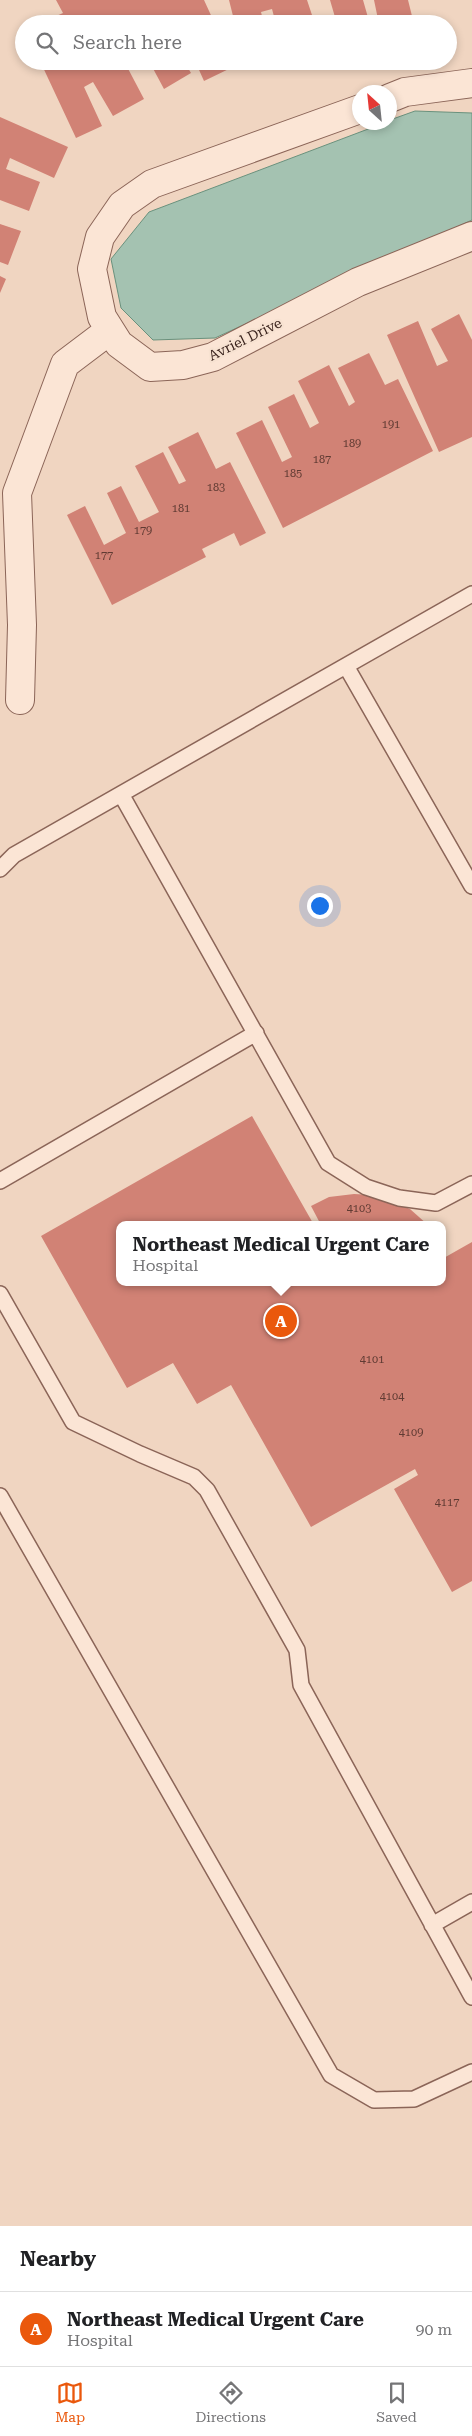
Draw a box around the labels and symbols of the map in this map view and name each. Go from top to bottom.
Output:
north arrow [352,85,397,130]
street label: Avriel Drive [206,314,285,364]
house number: 191 [382,418,400,431]
house number: 189 [343,437,361,450]
house number: 187 [313,453,331,466]
house number: 185 [284,467,302,480]
house number: 183 [207,481,225,494]
house number: 181 [172,502,190,515]
house number: 179 [134,524,152,537]
house number: 177 [95,549,113,562]
your location [307,893,333,919]
house number: 4103 [347,1202,371,1215]
pin: A [265,1302,297,1340]
house number: 4101 [360,1353,384,1366]
house number: 4104 [380,1390,405,1403]
house number: 4109 [399,1426,423,1439]
house number: 4117 [435,1496,459,1509]

